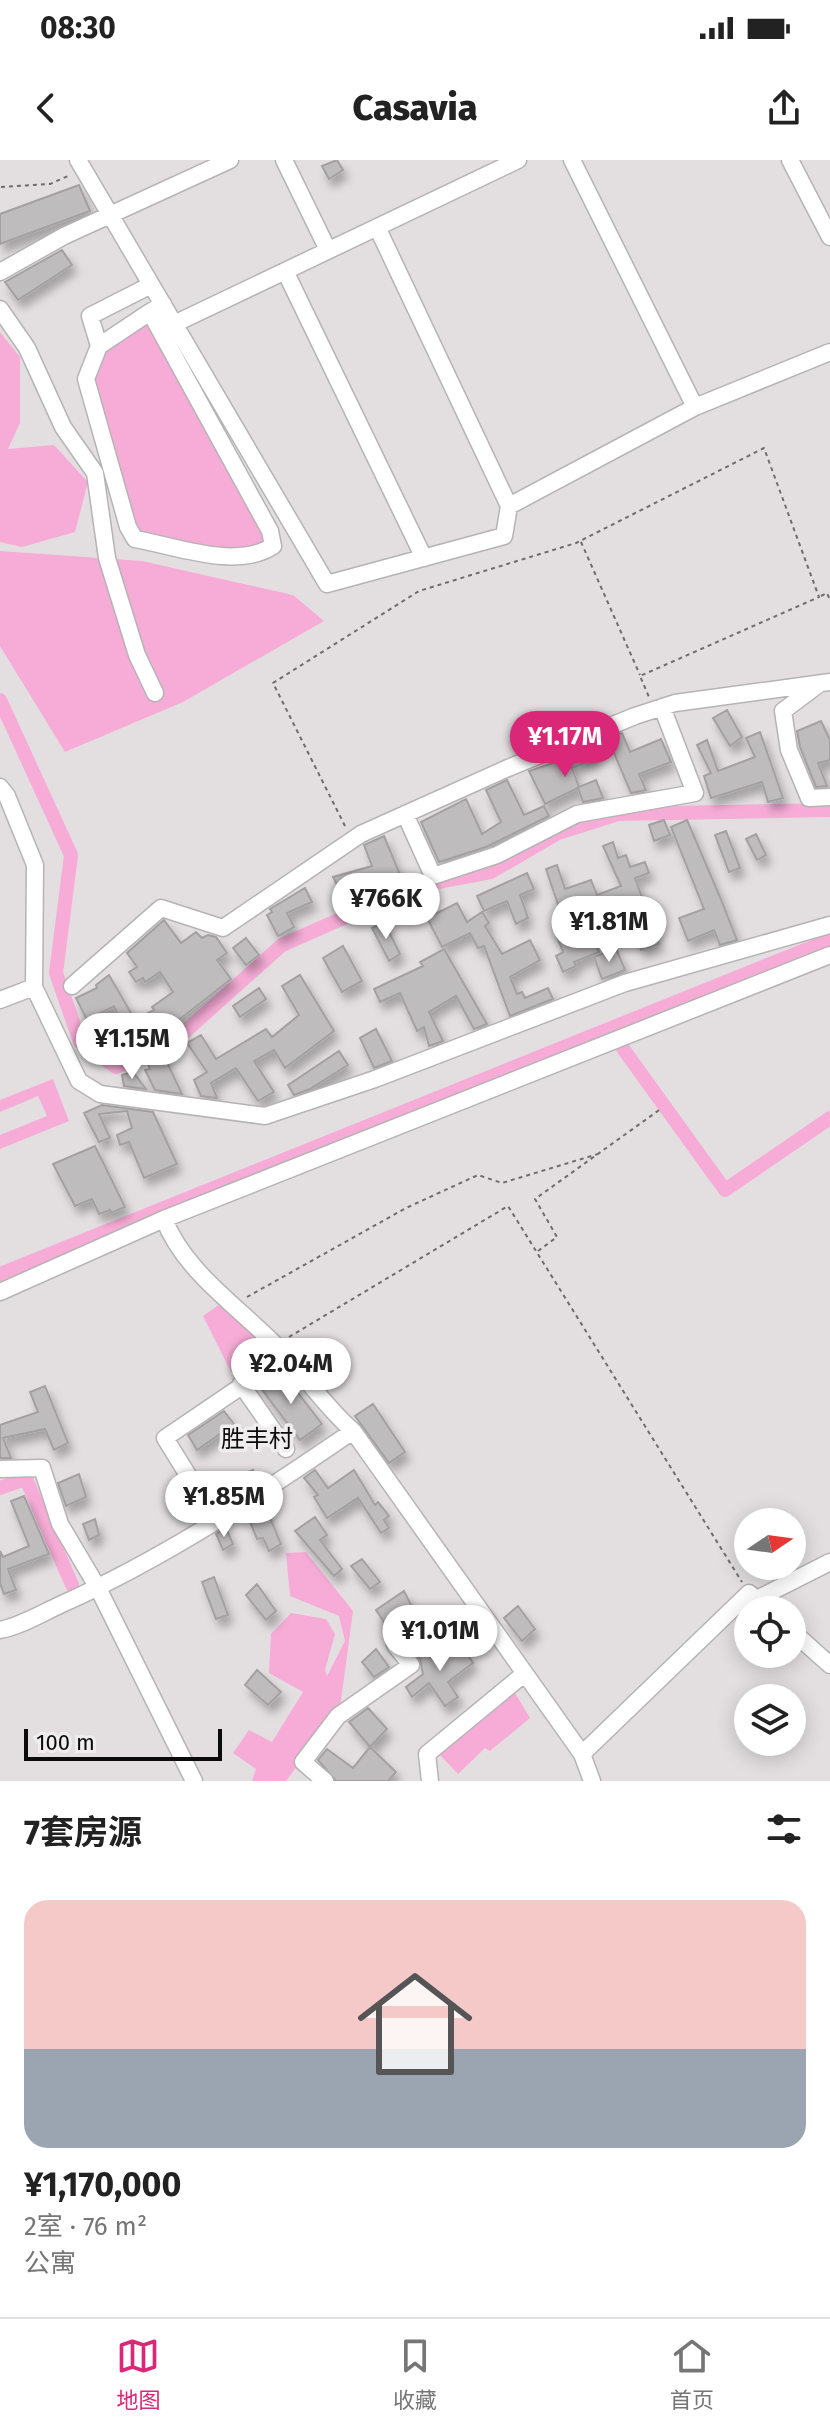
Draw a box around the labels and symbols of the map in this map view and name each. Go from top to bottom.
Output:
pin: ¥1.17M [500,711,630,779]
pin: ¥766K [330,873,442,941]
pin: ¥1.81M [544,896,674,964]
pin: ¥1.15M [67,1013,197,1081]
pin: ¥2.04M [226,1338,356,1406]
district label: 胜丰村 [221,1425,293,1453]
pin: ¥1.85M [159,1471,289,1539]
north arrow [734,1508,806,1580]
pin: ¥1.01M [375,1605,505,1673]
scale bar [24,1725,222,1761]

